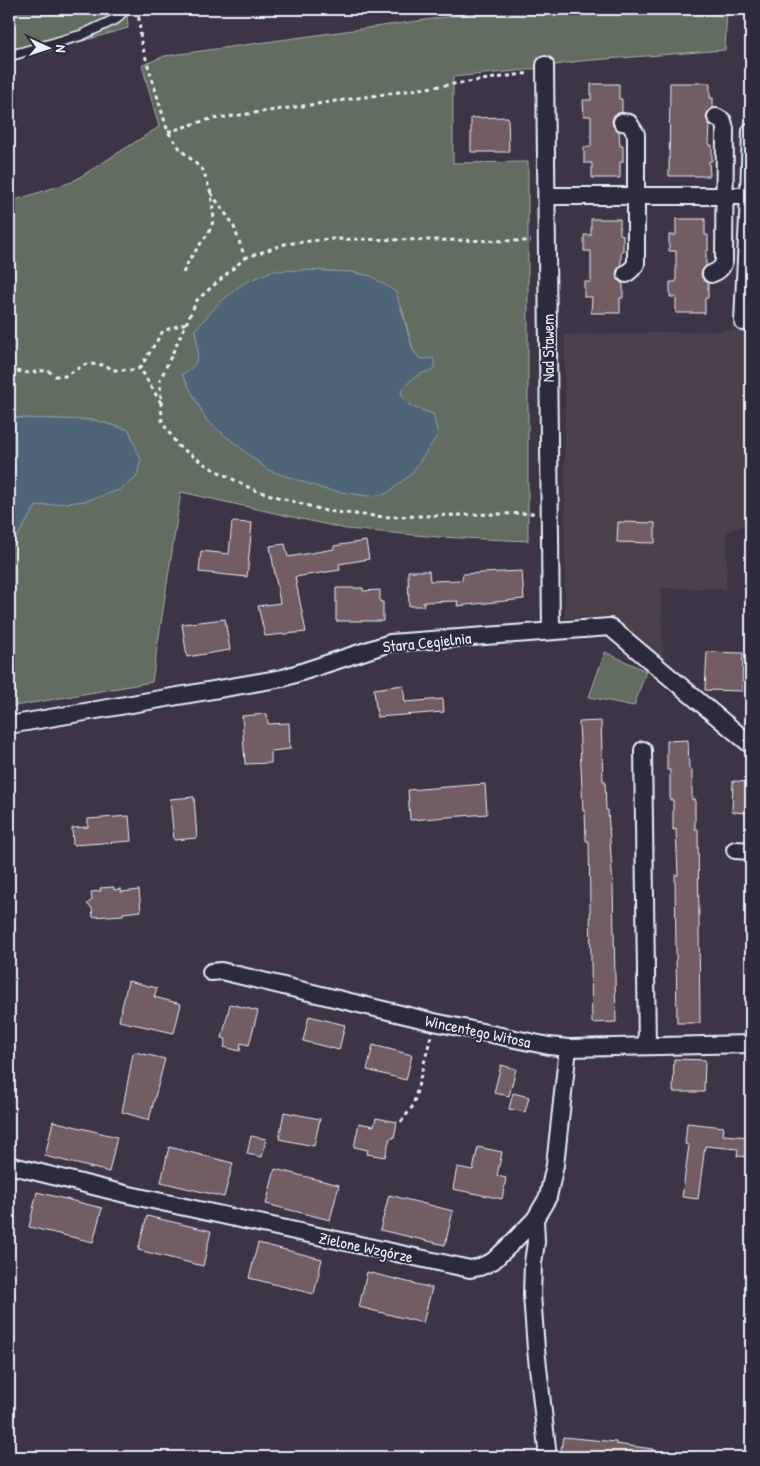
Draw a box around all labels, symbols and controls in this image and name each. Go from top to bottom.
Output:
north arrow [22,22,72,72]
text: N [52,44,71,53]
street label: Nad Stawem [537,314,559,382]
street label: Stara Cegielnia [382,626,472,658]
street label: Wincentego Witosa [423,1009,533,1053]
street label: Zielone Wzgórze [317,1226,416,1268]

